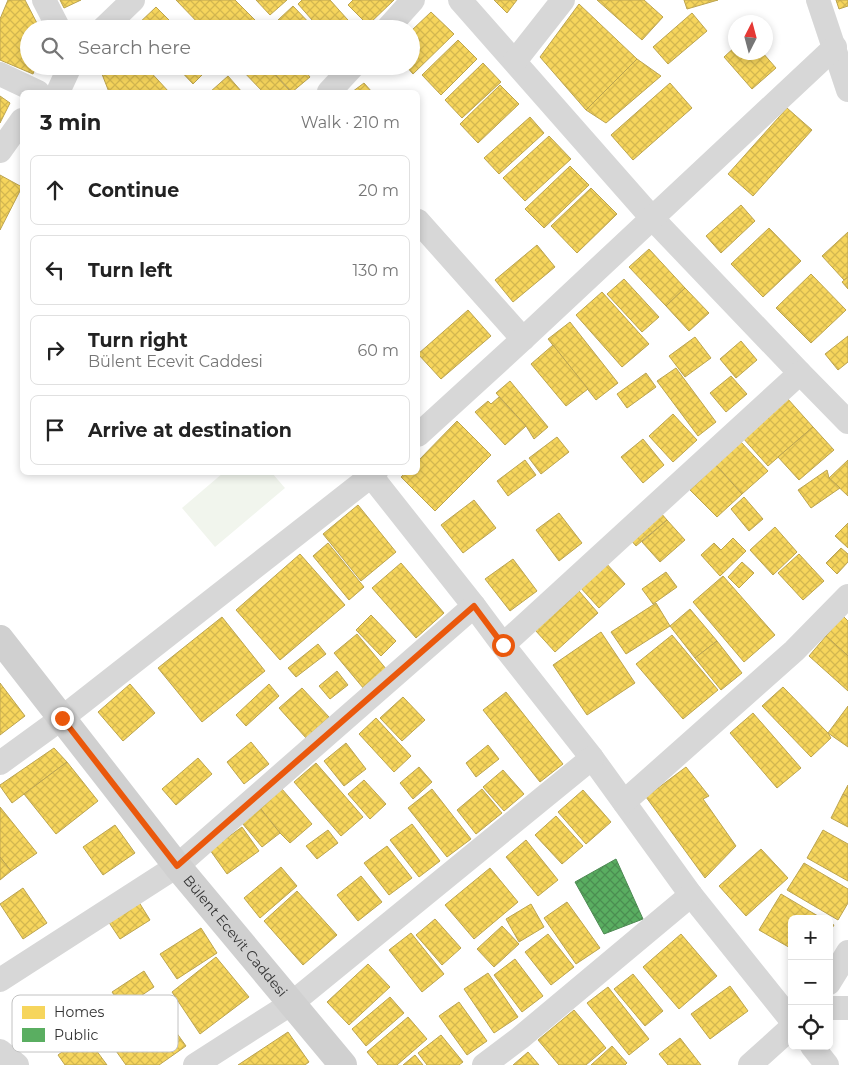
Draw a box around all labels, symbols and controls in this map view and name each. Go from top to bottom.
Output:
north arrow [728,15,773,60]
search box [20,20,420,75]
icon: search [38,34,66,62]
text: Search here [78,36,191,59]
text: 3 min [40,110,101,135]
text: Walk · 210 m [301,113,400,132]
icon: ahead [41,176,69,204]
text: Continue [88,179,179,202]
text: 20 m [358,181,399,200]
icon: left [41,256,69,284]
text: Turn left [88,259,173,282]
text: 130 m [352,261,399,280]
text: Turn right [88,329,188,352]
icon: right [41,336,69,364]
text: 60 m [357,341,399,360]
text: Bülent Ecevit Caddesi [88,352,263,371]
icon: arrive [41,416,69,444]
text: Arrive at destination [88,419,292,442]
route start [492,634,515,657]
route end [51,707,74,730]
street label: Bülent Ecevit Caddesi [179,871,291,1001]
map controls [788,915,833,1050]
button: + [788,915,833,960]
button: − [788,960,833,1005]
legend [12,995,178,1052]
text: Homes [54,1003,104,1021]
button: locate [788,1005,833,1050]
text: Public [54,1026,98,1044]

